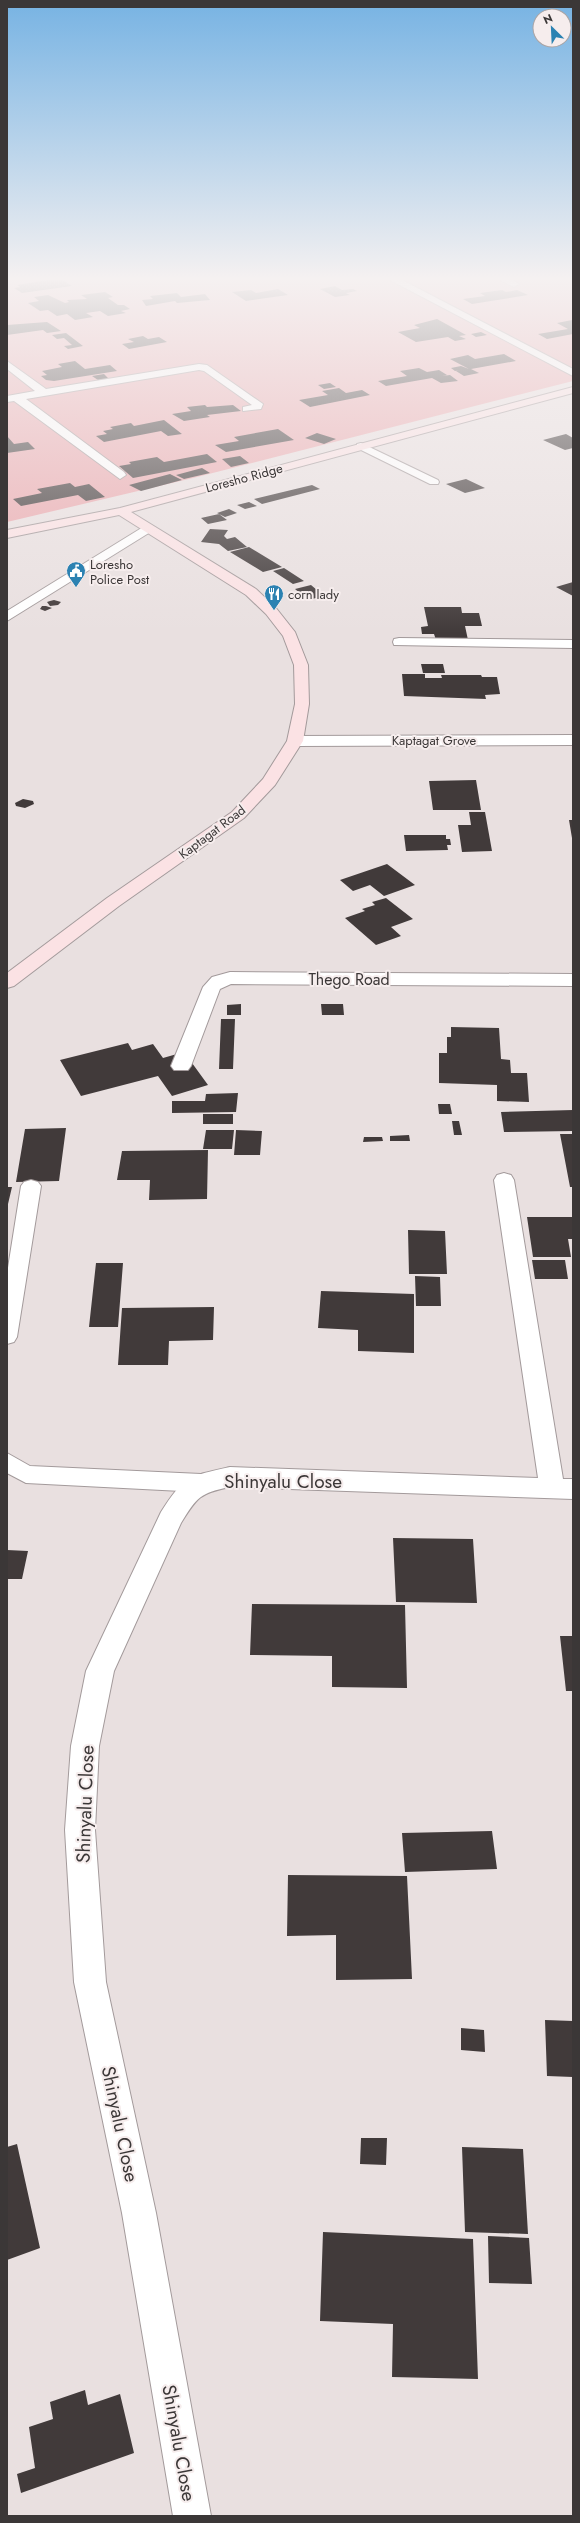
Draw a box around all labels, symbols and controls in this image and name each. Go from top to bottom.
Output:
north arrow [532,8,572,48]
text: N [541,10,555,28]
street label: Loresho Ridge [203,459,285,497]
place label: Loresho Police Post [90,555,150,589]
public building icon: Loresho Police Post [65,560,87,588]
restaurant icon: corn lady [263,583,285,611]
place label: corn lady [288,585,339,604]
street label: Kaptagat Grove [392,731,477,750]
street label: Kaptagat Road [175,801,249,863]
street label: Thego Road [308,968,390,991]
street label: Shinyalu Close [224,1468,342,1495]
street label: Shinyalu Close [69,1744,101,1863]
street label: Shinyalu Close [95,2064,146,2185]
street label: Shinyalu Close [155,2383,203,2504]

